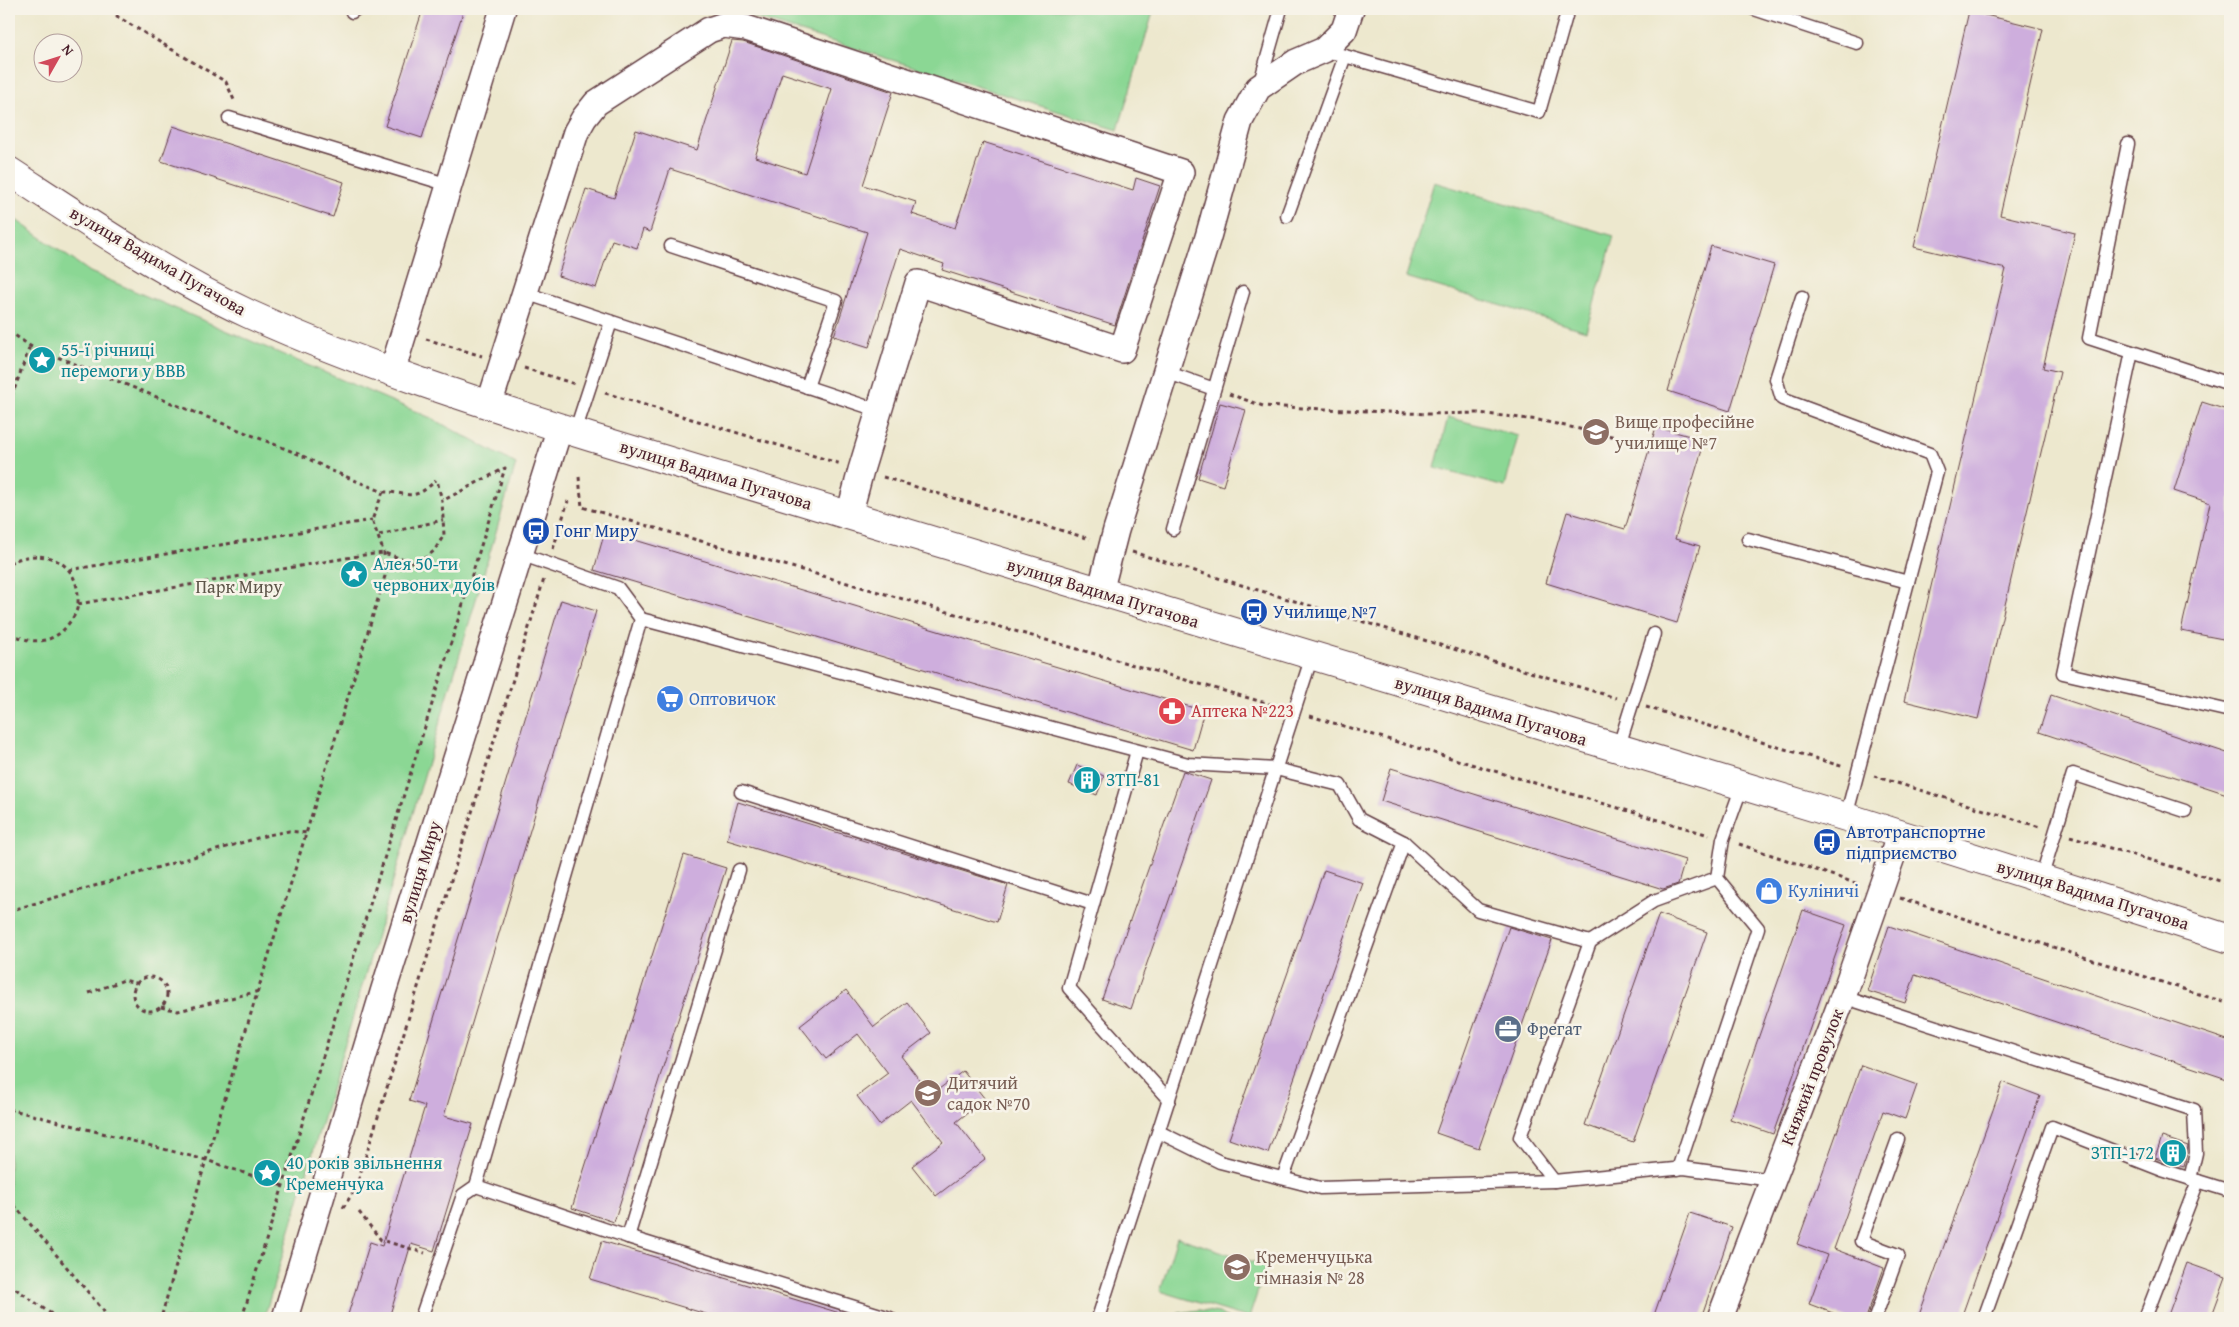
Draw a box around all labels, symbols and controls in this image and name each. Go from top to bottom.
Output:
north arrow [32,32,82,82]
text: N [57,40,79,60]
street label: вулиця Вадима Пугачова [65,199,252,322]
place label: 55-ї річниці перемоги у ВВВ [61,336,186,384]
place icon: 55-ї річниці перемоги у ВВВ [27,345,57,375]
place label: Вище професійне училище №7 [1614,408,1754,456]
school or university icon: Вище професійне училище №7 [1581,417,1611,447]
street label: вулиця Вадима Пугачова [617,432,816,517]
bus stop icon: Гонг Миру [521,516,551,546]
place label: Гонг Миру [555,517,639,544]
place label: Алея 50-ти червоних дубів [373,550,495,598]
street label: вулиця Вадима Пугачова [1004,550,1203,635]
place icon: Алея 50-ти червоних дубів [339,559,369,589]
park label: Парк Миру [196,573,283,600]
bus stop icon: Училище №7 [1239,597,1269,627]
place label: Училище №7 [1273,598,1377,625]
street label: вулиця Вадима Пугачова [1392,668,1591,753]
supermarket icon: Оптовичок [655,684,685,714]
place label: Оптовичок [689,685,776,712]
pharmacy icon: Аптека №223 [1157,696,1187,726]
place label: Аптека №223 [1191,697,1294,724]
building icon: ЗТП-81 [1072,765,1102,795]
place label: ЗТП-81 [1106,766,1161,793]
street label: вулиця Миру [391,817,448,926]
place label: Автотранспортне підприємство [1846,818,1986,866]
bus stop icon: Автотранспортне підприємство [1812,827,1842,857]
street label: вулиця Вадима Пугачова [1994,852,2193,937]
shop icon: Куліничі [1754,876,1784,906]
place label: Куліничі [1788,877,1859,904]
street label: Княжий провулок [1773,1004,1850,1149]
office icon: Фрегат [1493,1014,1523,1044]
place label: Фрегат [1527,1015,1582,1042]
place label: Дитячий садок №70 [946,1069,1031,1117]
school or university icon: Дитячий садок №70 [913,1078,943,1108]
building icon: ЗТП-172 [2158,1138,2188,1168]
place label: ЗТП-172 [2091,1139,2154,1166]
place label: 40 рокiв звiльнення Кременчука [286,1149,442,1197]
place icon: 40 рокiв звiльнення Кременчука [252,1158,282,1188]
place label: Кременчуцька гімназія № 28 [1256,1243,1373,1291]
school or university icon: Кременчуцька гімназія № 28 [1222,1252,1252,1282]

